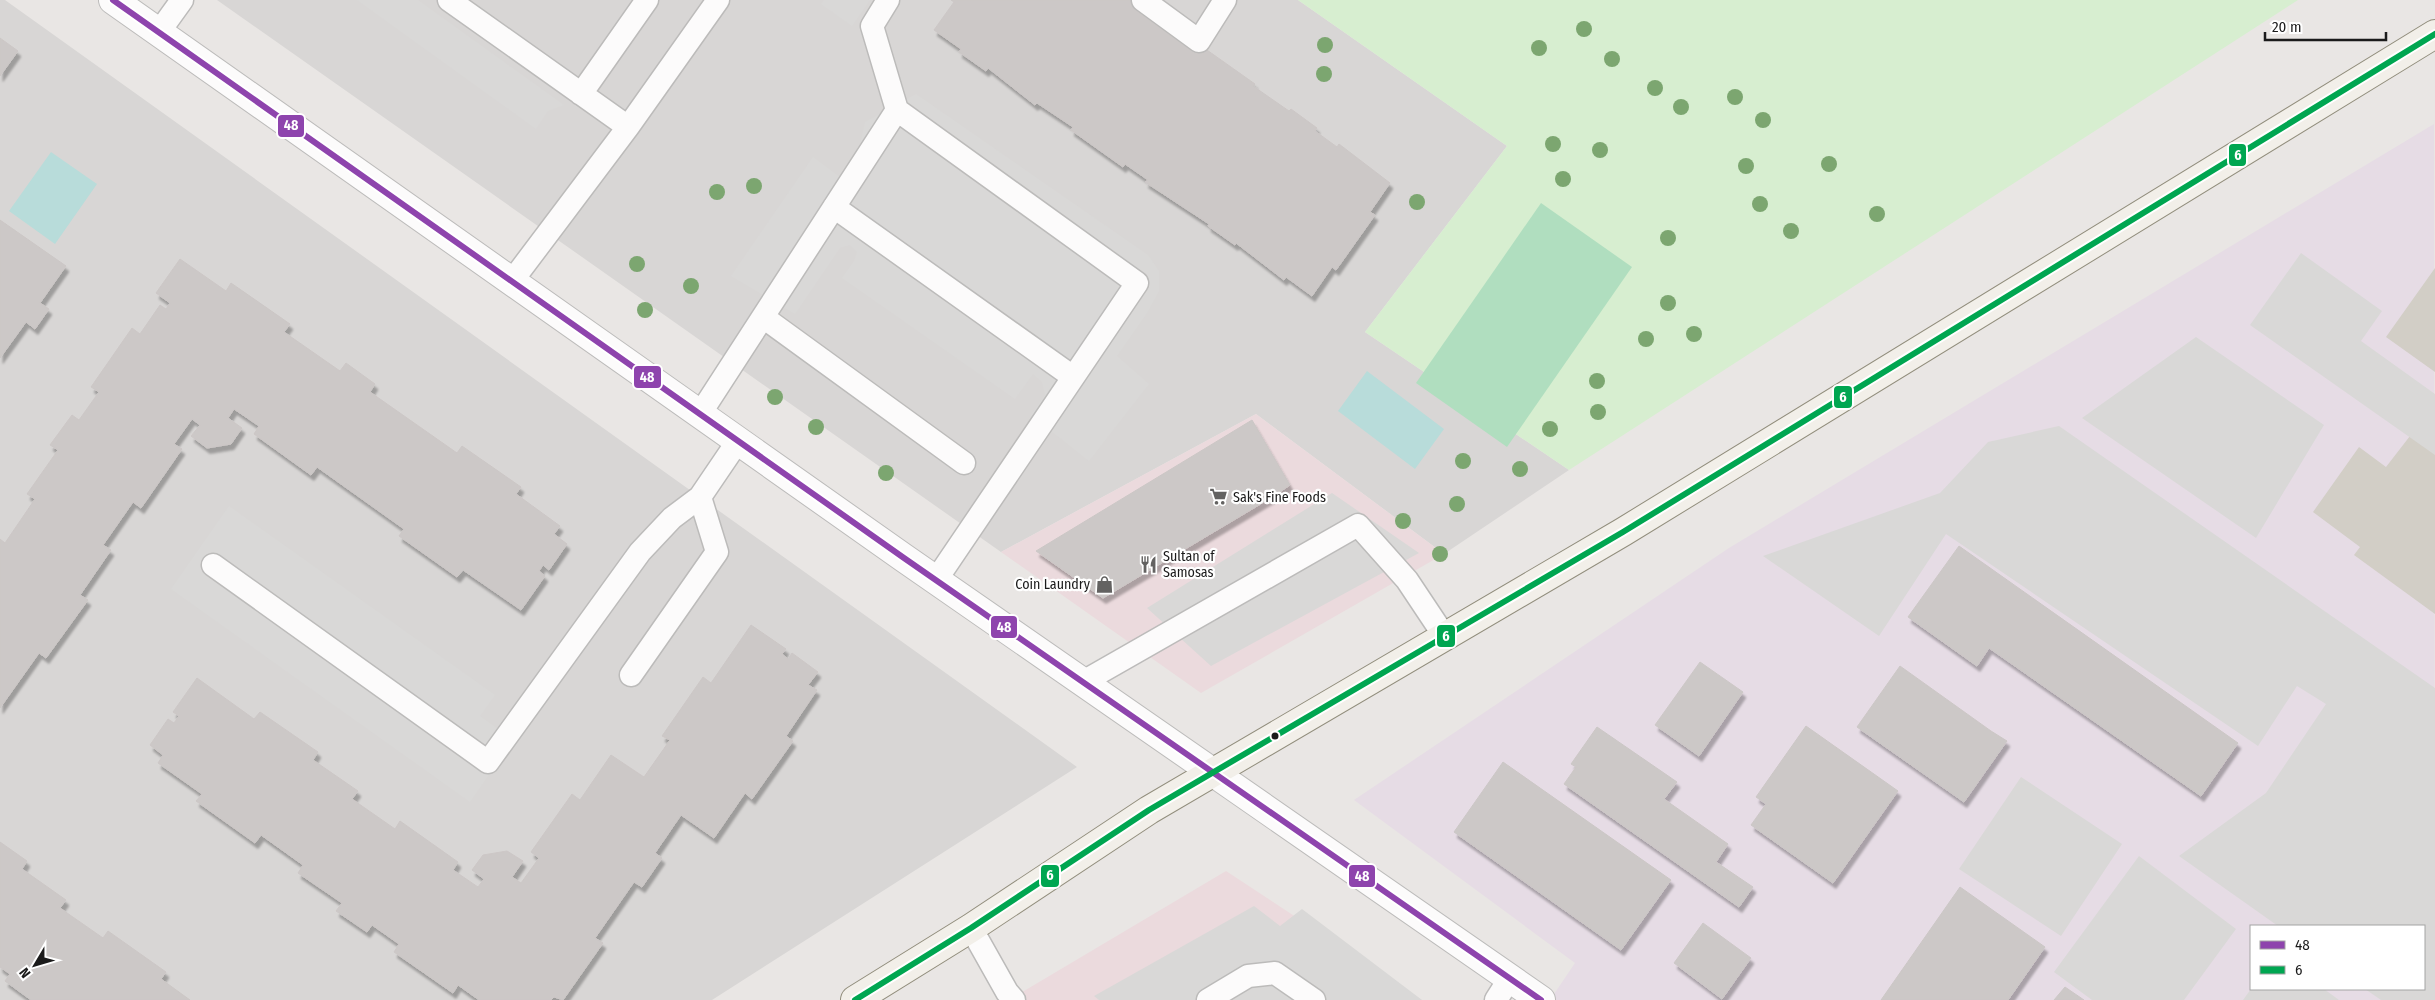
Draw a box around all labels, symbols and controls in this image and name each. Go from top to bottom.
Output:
scale bar [2265,10,2386,42]
text: 20 m [2272,18,2302,36]
line badge: 48 [277,114,305,138]
text: 48 [284,117,299,134]
line badge: 6 [2228,143,2247,167]
text: 6 [2234,147,2242,164]
line badge: 48 [633,365,662,389]
text: 48 [640,369,655,386]
line badge: 6 [1833,385,1853,409]
text: 6 [1839,389,1847,406]
supermarket icon: Sak's Fine Foods [1209,487,1229,507]
place label: Sak's Fine Foods [1233,489,1326,506]
place label: Sultan of Samosas [1163,548,1216,581]
restaurant icon: Sultan of Samosas [1139,554,1159,574]
shop icon: Coin Laundry [1094,574,1114,594]
place label: Coin Laundry [1015,576,1091,593]
line badge: 48 [990,615,1018,639]
text: 48 [997,619,1012,636]
line badge: 6 [1436,624,1456,648]
text: 6 [1442,628,1450,645]
unlabelled marker [1270,731,1280,741]
line badge: 6 [1040,864,1060,888]
line badge: 48 [1348,864,1376,888]
text: 6 [1046,867,1054,884]
text: 48 [1355,868,1370,885]
legend [2250,925,2425,990]
text: 48 [2295,936,2310,954]
north arrow [10,940,60,990]
text: 6 [2295,961,2302,979]
text: N [16,964,34,981]

